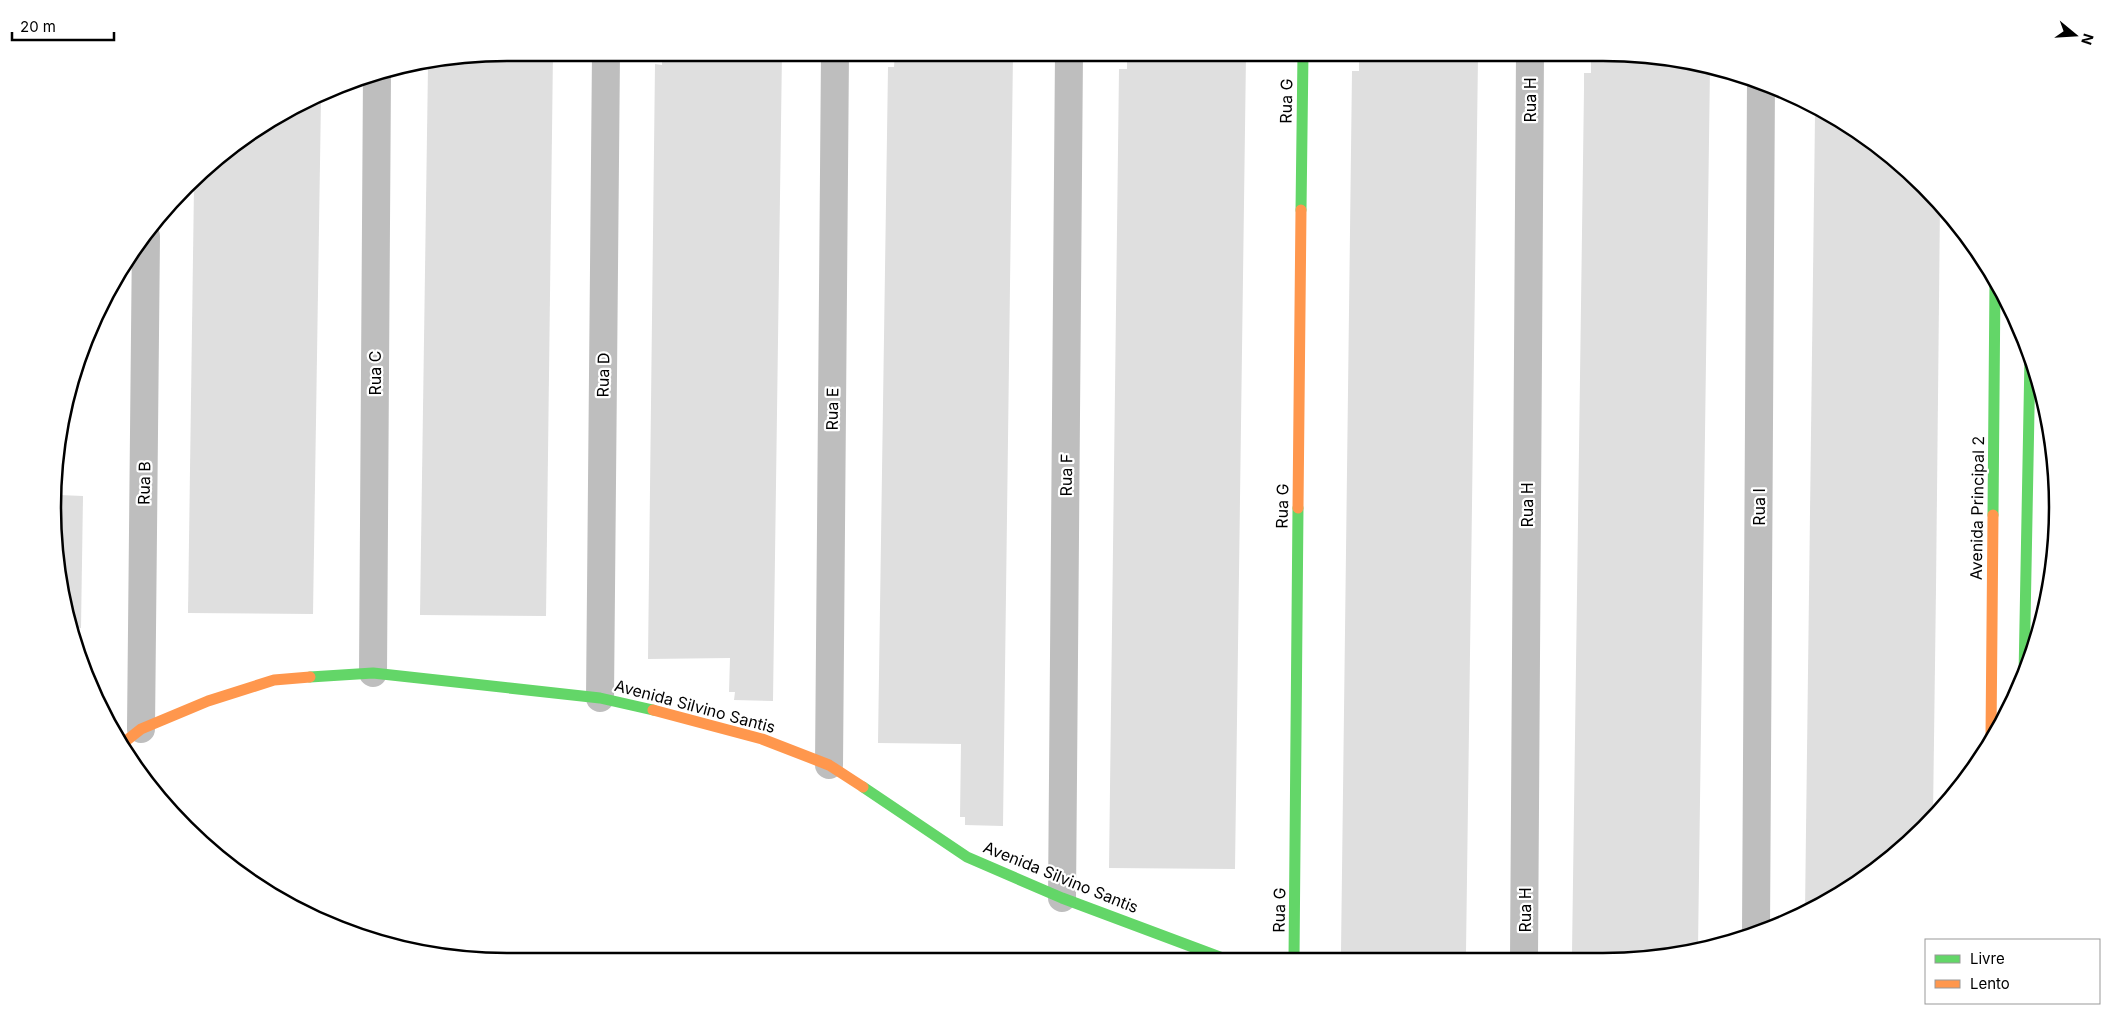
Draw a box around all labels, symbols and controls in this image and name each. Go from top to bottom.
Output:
scale bar [12,10,115,42]
north arrow [2050,10,2100,60]
text: 20 m [20,17,56,36]
text: N [2078,31,2098,47]
street label: Rua H [1520,77,1540,123]
street label: Rua G [1276,78,1296,124]
street label: Rua C [365,351,385,395]
street label: Rua D [593,352,613,398]
street label: Rua E [822,387,842,431]
street label: Avenida Principal 2 [1966,436,1988,580]
street label: Rua F [1056,453,1076,497]
street label: Rua B [134,461,154,505]
street label: Rua H [1517,482,1537,528]
street label: Rua G [1272,483,1292,529]
street label: Rua I [1749,488,1769,526]
street label: Avenida Silvino Santis [613,675,777,737]
street label: Avenida Silvino Santis [981,837,1141,917]
street label: Rua G [1269,887,1289,933]
street label: Rua H [1515,887,1535,933]
legend [1925,939,2100,1004]
text: Livre [1970,949,2005,968]
text: Lento [1970,974,2010,993]

